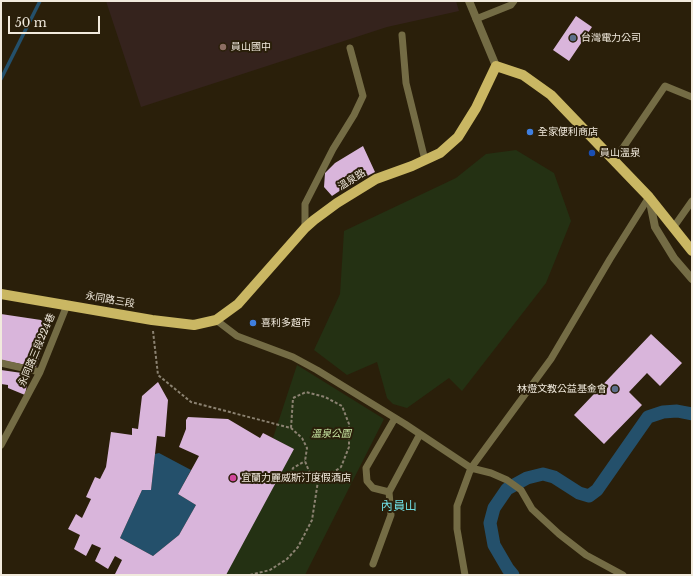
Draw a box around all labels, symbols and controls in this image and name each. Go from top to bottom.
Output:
scale bar [10,8,102,34]
text: 50 m [15,15,47,30]
place label: 台灣電力公司 [581,32,641,44]
marker: 台灣電力公司 [568,33,578,43]
place label: 員山國中 [231,41,271,53]
marker: 員山國中 [218,42,228,52]
place label: 全家便利商店 [538,126,598,138]
marker: 全家便利商店 [525,127,535,137]
place label: 員山溫泉 [600,147,640,159]
marker: 員山溫泉 [587,148,597,158]
street label: 溫泉路 [336,167,368,193]
street label: 永同路三段 [84,290,136,310]
street label: 永同路三段224巷 [16,312,58,388]
place label: 喜利多超市 [261,317,311,329]
marker: 喜利多超市 [248,318,258,328]
place label: 林燈文教公益基金會 [517,383,607,395]
marker: 林燈文教公益基金會 [610,384,620,394]
park label: 溫泉公園 [311,428,351,440]
place label: 宜蘭力麗威斯汀度假酒店 [241,472,351,484]
marker: 宜蘭力麗威斯汀度假酒店 [228,473,238,483]
district label: 內員山 [381,500,417,514]

